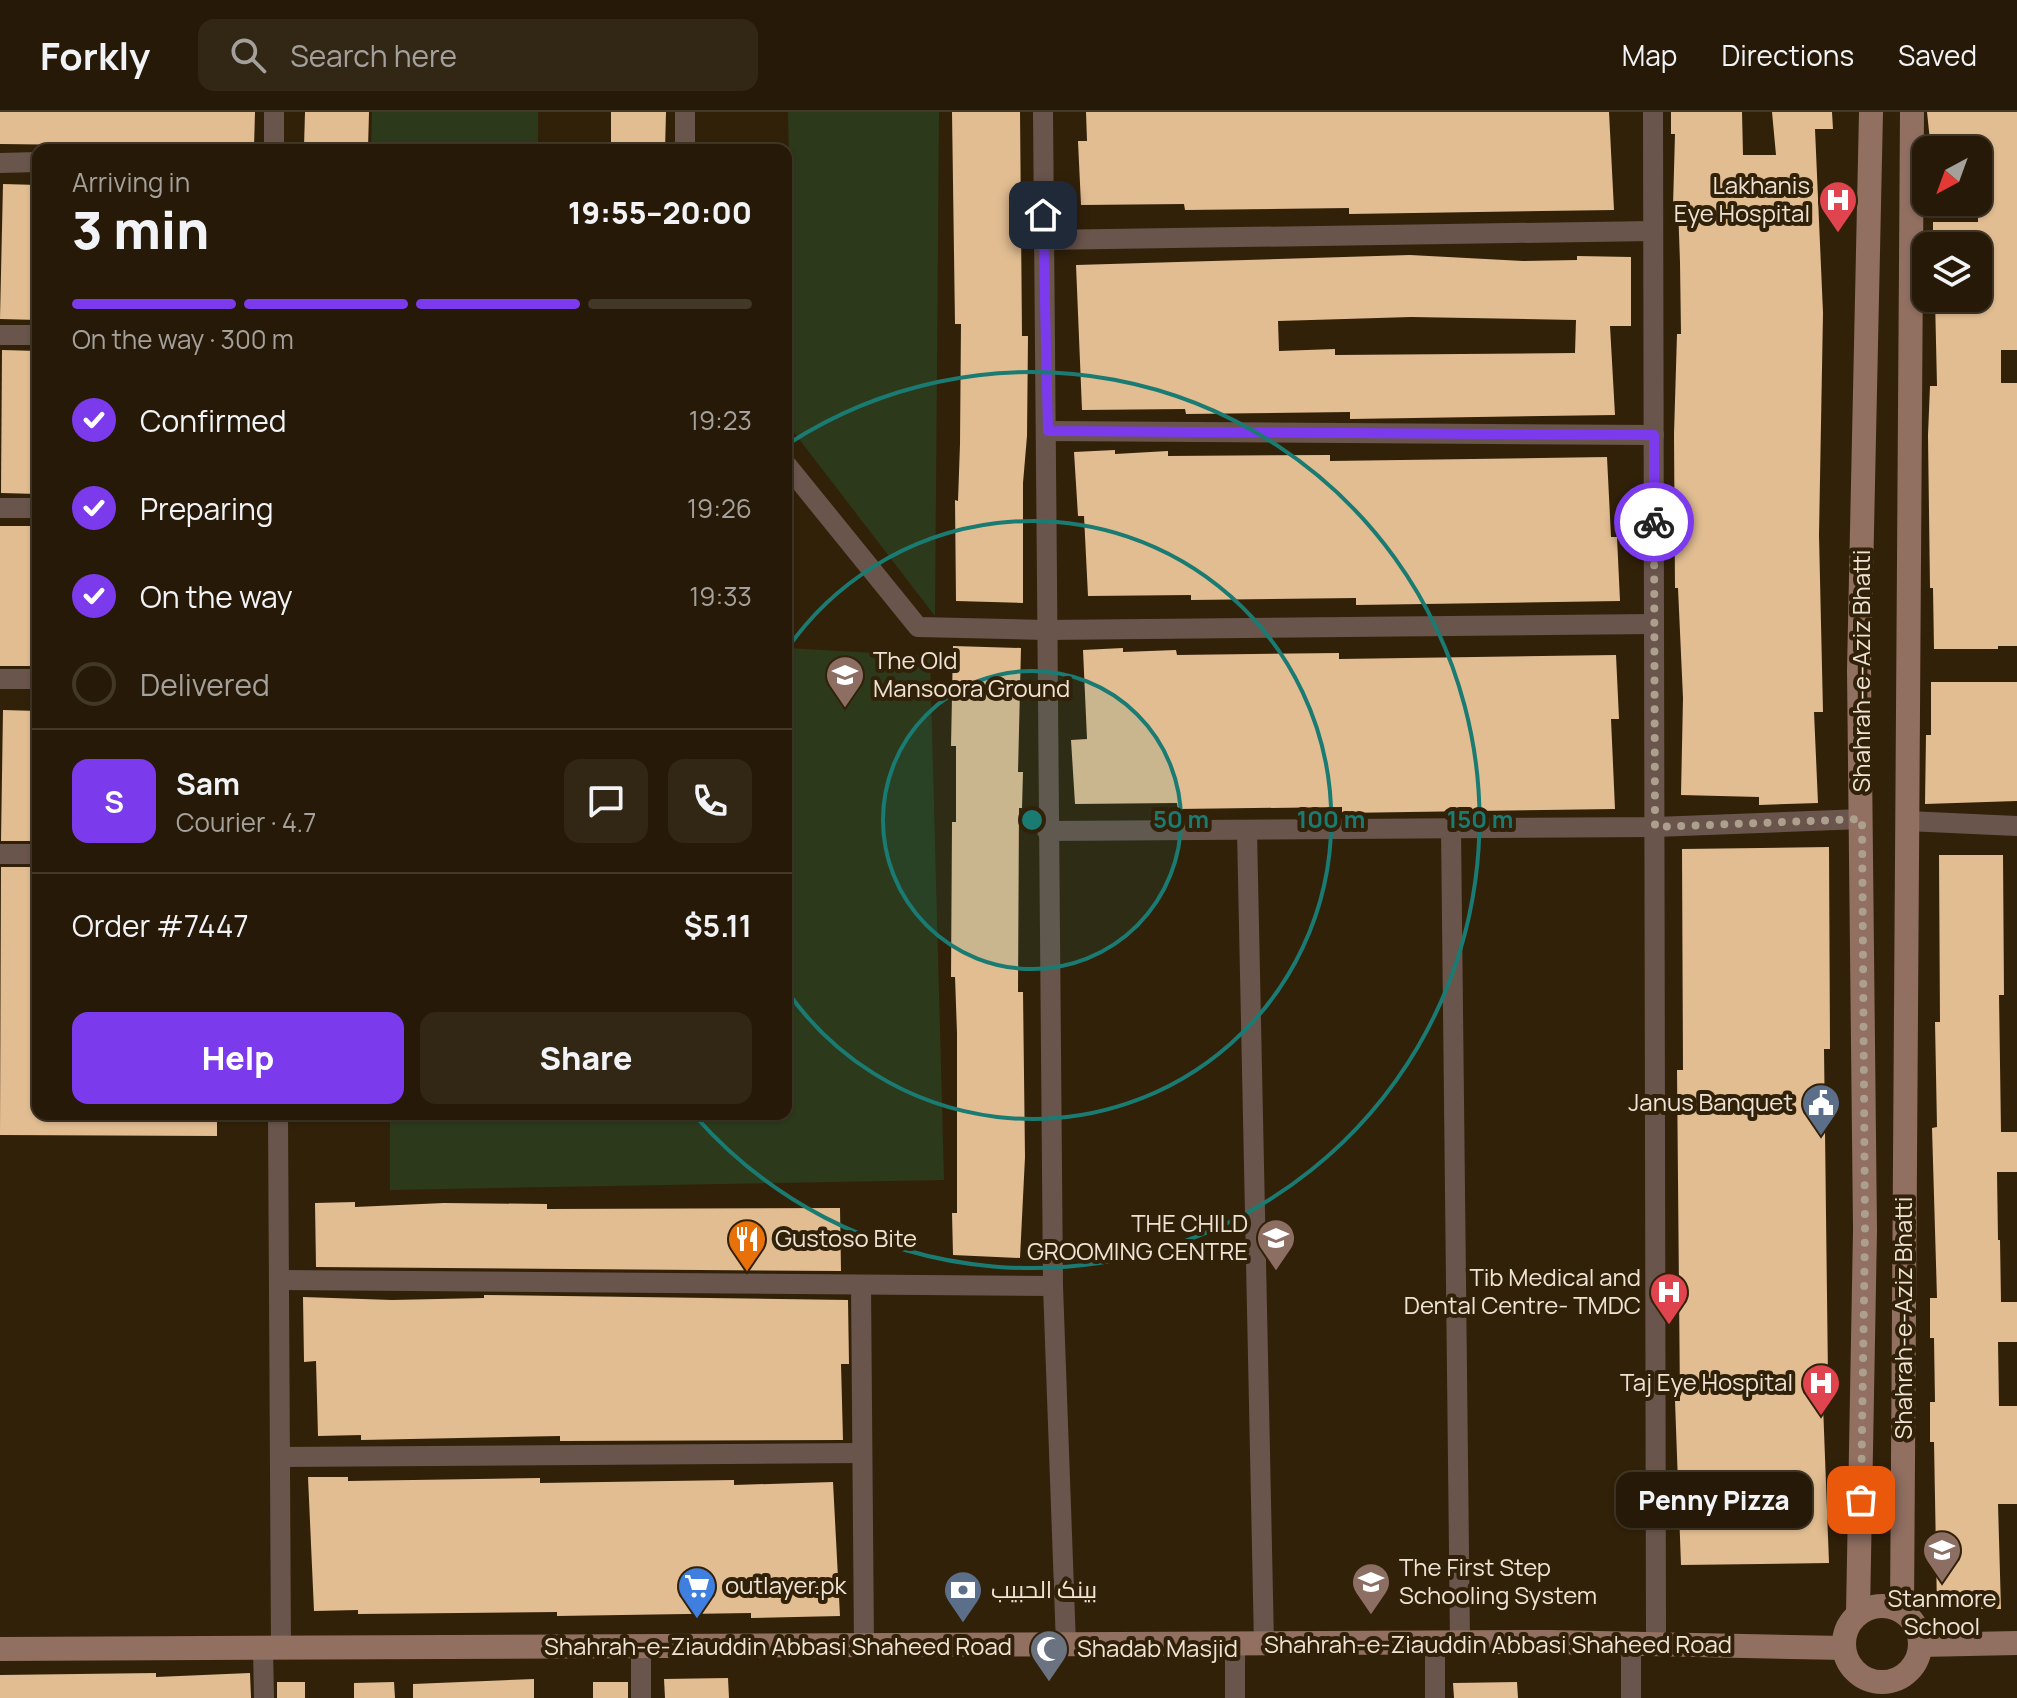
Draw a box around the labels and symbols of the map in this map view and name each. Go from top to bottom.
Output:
north arrow [1912,136,1992,216]
place label: Lakhanis Eye Hospital [1674,168,1810,229]
hospital icon: Lakhanis Eye Hospital [1817,179,1859,234]
pin [1009,181,1077,249]
courier [1614,482,1694,562]
street label: Shahrah-e-Aziz Bhatti [1844,550,1877,792]
place label: The Old Mansoora Ground [873,643,1070,704]
school or university icon: The Old Mansoora Ground [824,654,866,709]
text: 50 m [1153,802,1209,835]
text: 100 m [1297,802,1365,835]
text: 150 m [1447,802,1513,835]
centre of rings [1018,806,1046,834]
public building icon: Janus Banquet [1800,1082,1842,1137]
place label: Janus Banquet [1628,1085,1793,1118]
street label: Shahrah-e-Aziz Bhatti [1886,1197,1919,1439]
place label: THE CHILD GROOMING CENTRE [1027,1206,1248,1267]
school or university icon: THE CHILD GROOMING CENTRE [1255,1217,1297,1272]
restaurant icon: Gustoso Bite [726,1218,768,1273]
place label: Gustoso Bite [775,1221,917,1254]
place label: Tib Medical and Dental Centre- TMDC [1404,1260,1641,1321]
hospital icon: Tib Medical and Dental Centre- TMDC [1648,1271,1690,1326]
hospital icon: Taj Eye Hospital [1800,1362,1842,1417]
place label: Taj Eye Hospital [1620,1365,1793,1398]
pin [1827,1466,1895,1534]
callout: Penny Pizza [1617,1472,1813,1528]
school or university icon: Stanmore School [1921,1529,1963,1584]
place label: The First Step Schooling System [1399,1550,1597,1611]
school or university icon: The First Step Schooling System [1350,1561,1392,1616]
supermarket icon: outlayer.pk [676,1565,718,1620]
place label: outlayer.pk [725,1568,848,1601]
bank icon: بينک الحبيب [942,1569,984,1624]
place label: بينک الحبيب [991,1572,1097,1605]
place label: Stanmore School [1888,1581,1996,1642]
street label: Shahrah-e-Ziauddin Abbasi Shaheed Road [1264,1627,1732,1660]
mosque icon: Shadab Masjid [1028,1628,1070,1683]
street label: Shahrah-e-Ziauddin Abbasi Shaheed Road [544,1629,1012,1662]
place label: Shadab Masjid [1077,1631,1238,1664]

